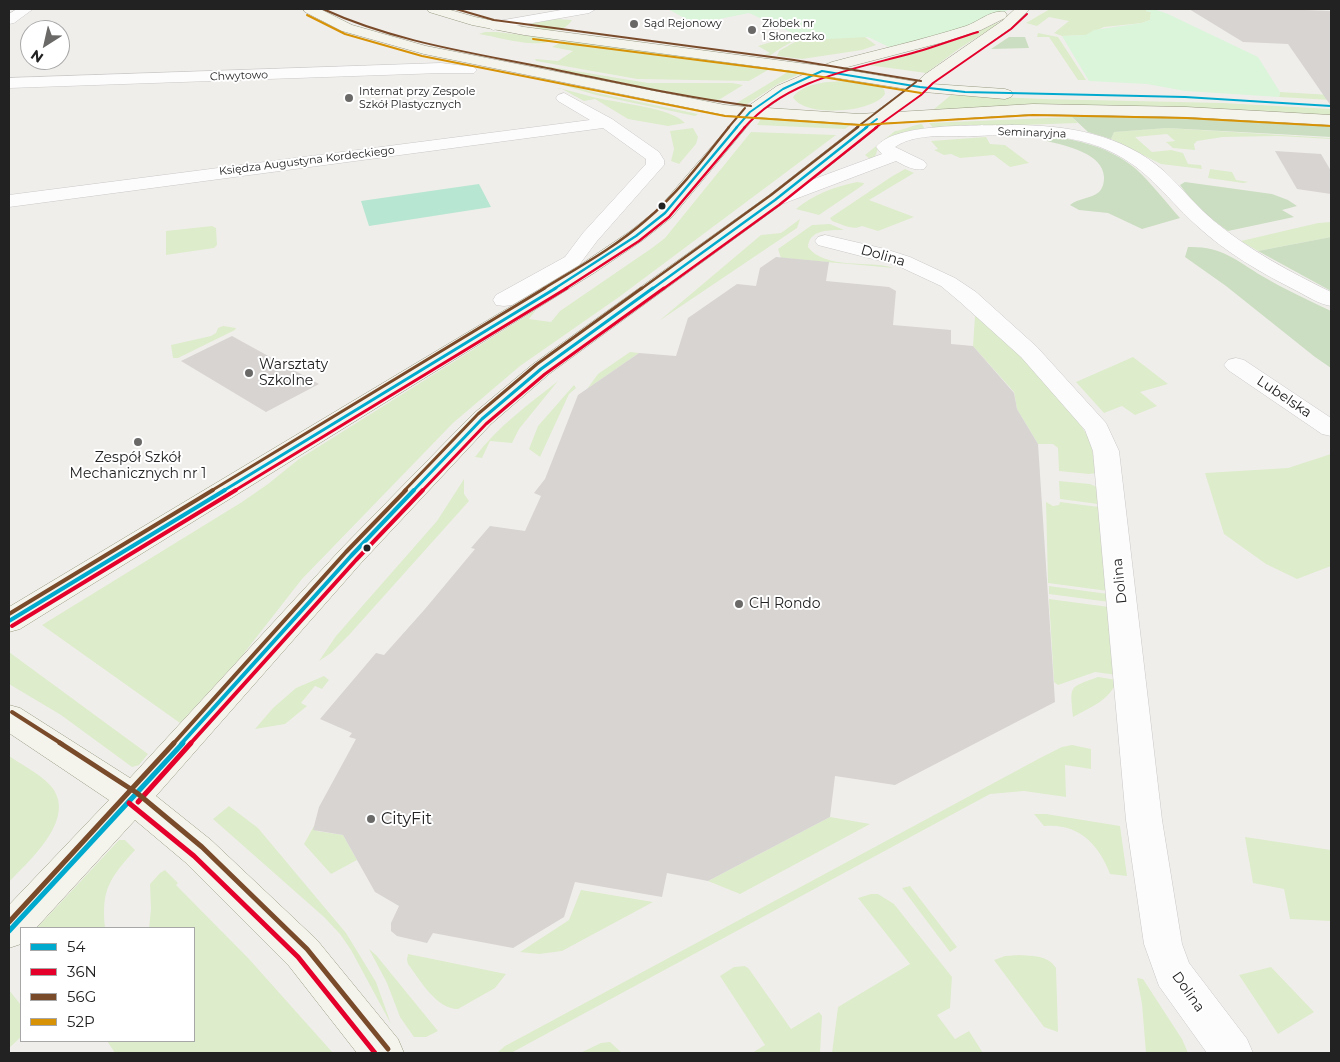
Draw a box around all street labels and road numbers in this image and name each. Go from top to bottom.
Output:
street label: Chwytowo [210,68,268,84]
street label: Seminaryjna [997,125,1067,141]
street label: Księdza Augustyna Kordeckiego [218,144,396,178]
street label: Dolina [859,242,907,270]
street label: Lubelska [1253,373,1315,421]
street label: Dolina [1109,557,1131,605]
street label: Dolina [1168,969,1208,1015]

